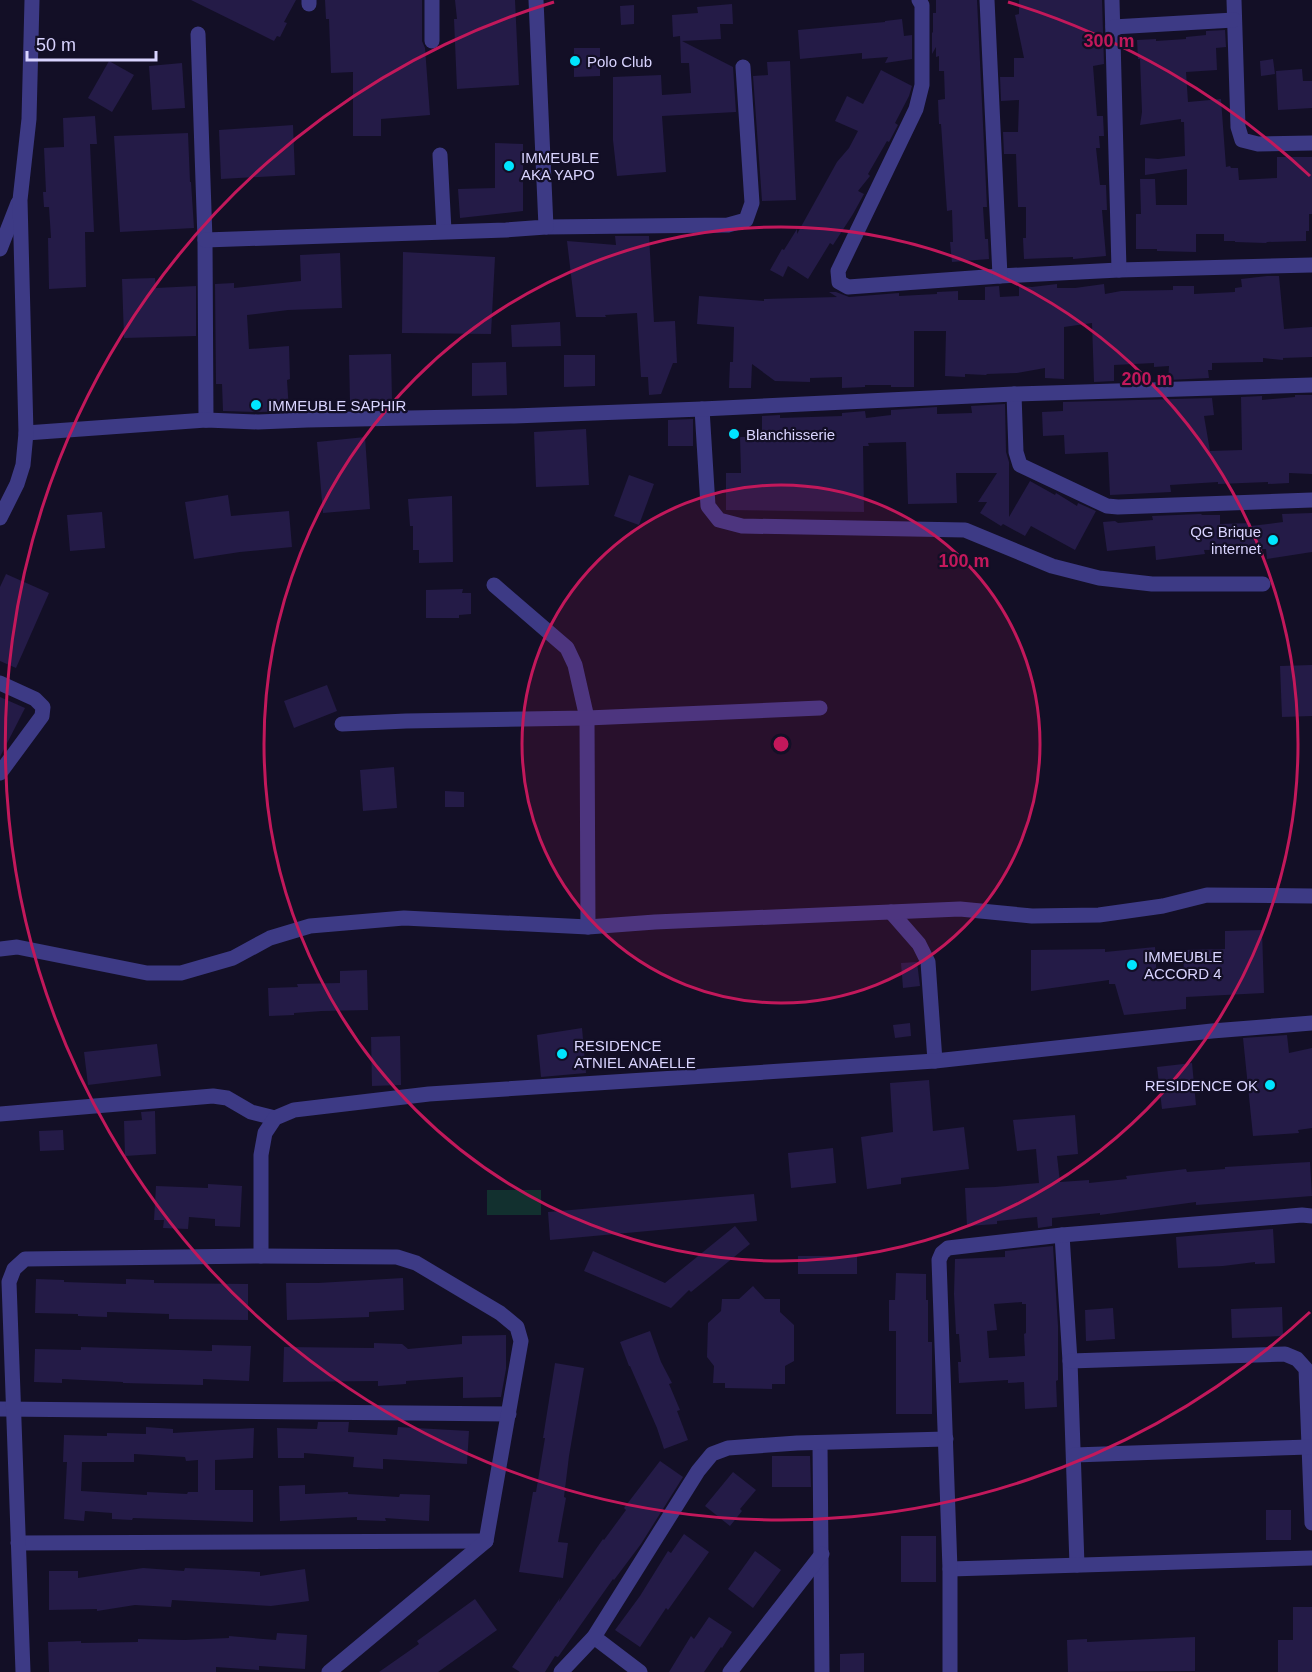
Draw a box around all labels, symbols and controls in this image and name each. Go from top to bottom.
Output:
scale bar [27,24,156,62]
text: 300 m [1083,31,1135,51]
text: 50 m [36,35,76,55]
place label: Polo Club [587,53,652,70]
marker: Polo Club [568,54,582,68]
place label: IMMEUBLE AKA YAPO [521,149,599,183]
marker: IMMEUBLE AKA YAPO [502,159,516,173]
text: 200 m [1121,369,1173,389]
place label: IMMEUBLE SAPHIR [268,397,407,414]
marker: IMMEUBLE SAPHIR [249,398,263,412]
place label: Blanchisserie [746,426,835,443]
marker: Blanchisserie [727,427,741,441]
place label: QG Brique internet [1190,523,1262,557]
marker: QG Brique internet [1266,533,1280,547]
text: 100 m [938,551,990,571]
centre of rings [771,734,791,754]
place label: IMMEUBLE ACCORD 4 [1144,948,1222,982]
marker: IMMEUBLE ACCORD 4 [1125,958,1139,972]
place label: RESIDENCE ATNIEL ANAELLE [574,1037,696,1071]
marker: RESIDENCE ATNIEL ANAELLE [555,1047,569,1061]
place label: RESIDENCE OK [1145,1077,1258,1094]
marker: RESIDENCE OK [1263,1078,1277,1092]

